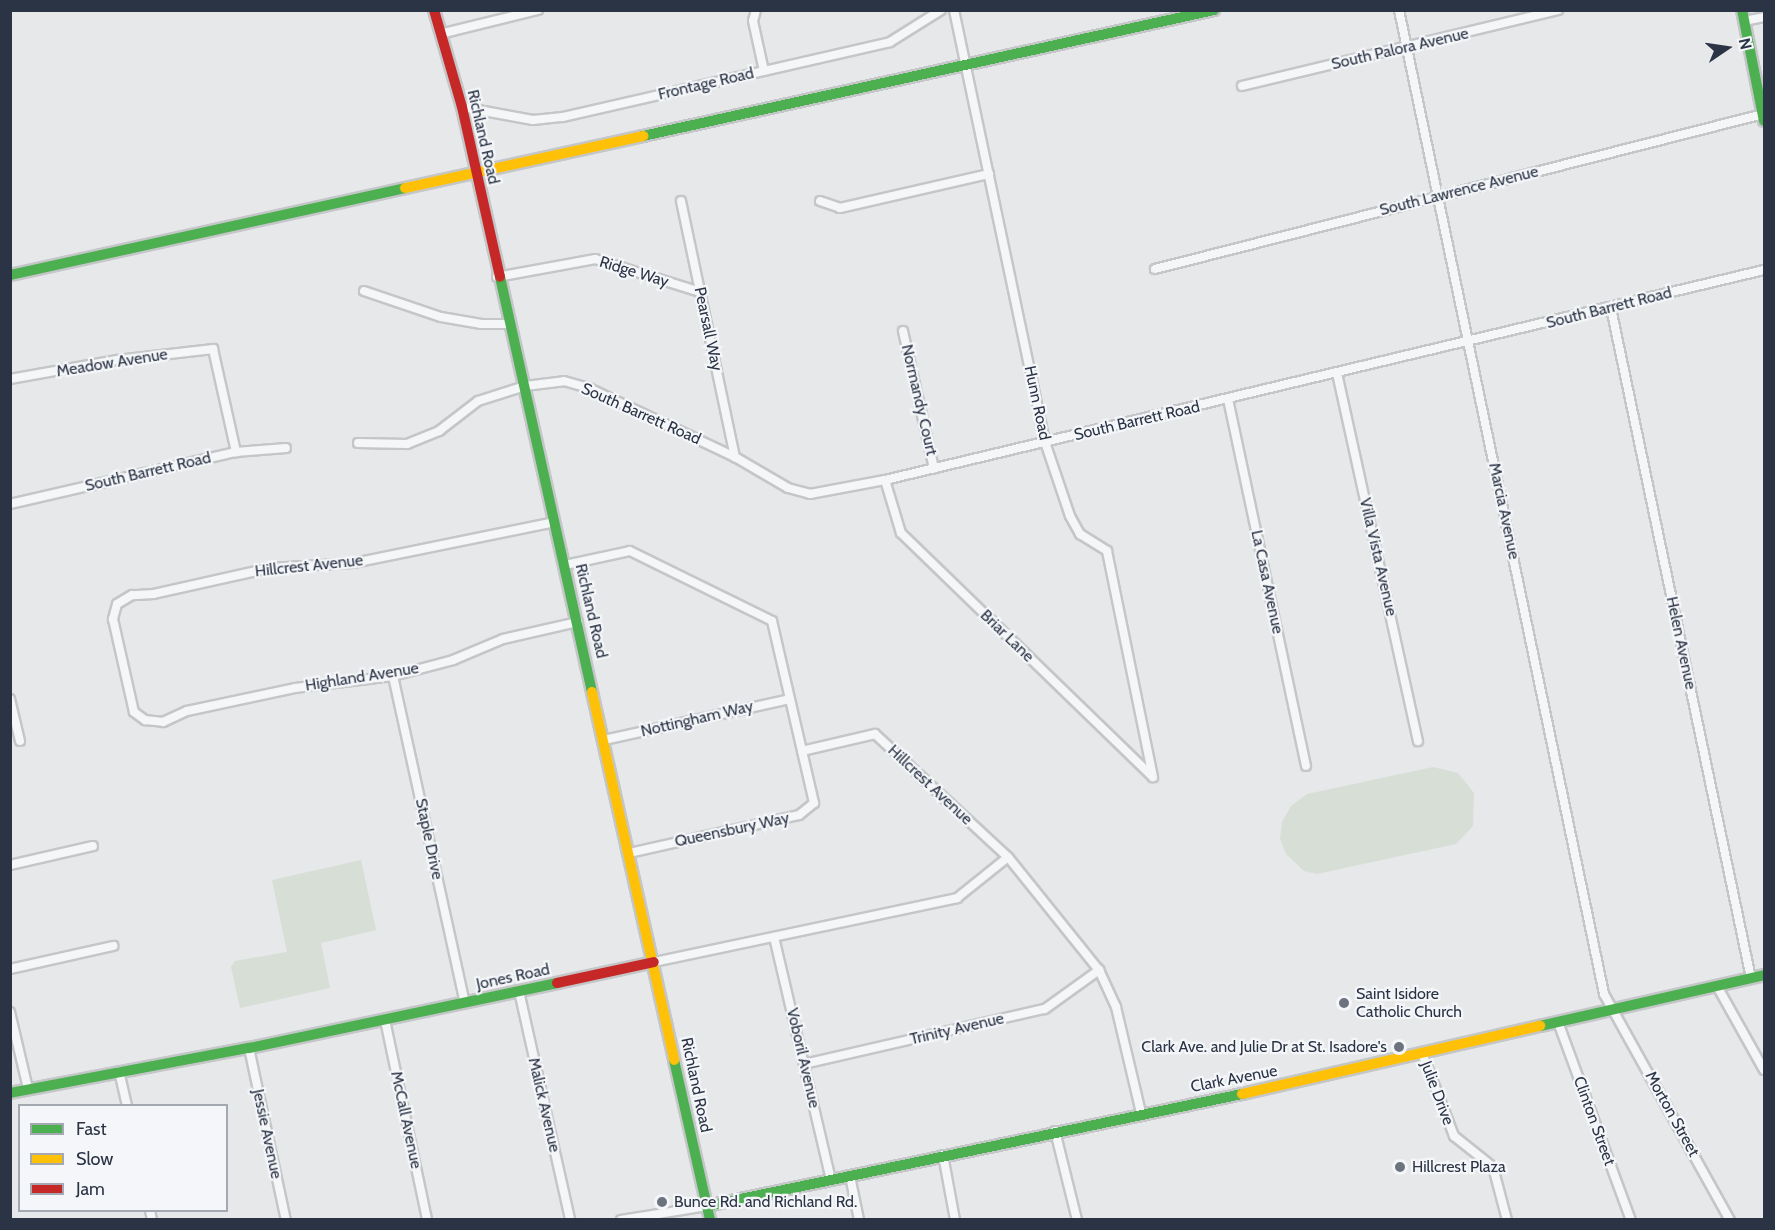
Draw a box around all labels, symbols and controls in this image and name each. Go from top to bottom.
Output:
north arrow [1697,18,1757,78]
street label: South Palora Avenue [1330,24,1470,74]
text: N [1734,36,1756,51]
street label: Frontage Road [656,64,756,104]
street label: Richland Road [463,88,503,186]
street label: South Lawrence Avenue [1378,162,1540,220]
street label: Ridge Way [597,252,671,292]
street label: South Barrett Road [1544,283,1674,333]
street label: Pearsall Way [690,285,726,373]
street label: Normandy Court [897,343,941,457]
street label: Meadow Avenue [55,345,169,381]
street label: Hunn Road [1020,364,1054,442]
street label: South Barrett Road [578,379,704,449]
street label: South Barrett Road [1072,397,1202,445]
street label: South Barrett Road [83,448,213,496]
street label: Marcia Avenue [1484,461,1524,561]
street label: Villa Vista Avenue [1355,496,1401,618]
street label: La Casa Avenue [1247,528,1287,636]
street label: Hillcrest Avenue [254,551,364,581]
street label: Richland Road [571,562,611,660]
street label: Helen Avenue [1662,595,1700,691]
street label: Briar Lane [976,606,1038,666]
street label: Highland Avenue [304,659,420,695]
street label: Nottingham Way [639,697,755,741]
street label: Hillcrest Avenue [884,741,976,829]
street label: Staple Drive [411,797,447,881]
street label: Queensbury Way [673,808,791,852]
street label: Jones Road [474,960,552,994]
place label: Saint Isidore Catholic Church [1356,984,1462,1022]
marker: Saint Isidore Catholic Church [1337,996,1351,1010]
street label: Voboril Avenue [782,1006,824,1110]
street label: Trinity Avenue [908,1009,1006,1049]
street label: Richland Road [677,1036,715,1134]
place label: Clark Ave. and Julie Dr at St. Isadore's [1141,1037,1387,1057]
marker: Clark Ave. and Julie Dr at St. Isadore's [1392,1040,1406,1054]
street label: Malick Avenue [524,1056,564,1154]
street label: Julie Drive [1416,1058,1458,1128]
street label: Clark Avenue [1189,1061,1279,1097]
street label: Morton Street [1641,1068,1703,1160]
street label: McCall Avenue [386,1069,426,1171]
street label: Clinton Street [1569,1074,1619,1168]
street label: Jessie Avenue [248,1087,286,1181]
legend [18,1104,228,1212]
text: Fast [76,1118,107,1140]
text: Slow [76,1148,113,1170]
place label: Hillcrest Plaza [1412,1157,1506,1177]
marker: Hillcrest Plaza [1393,1160,1407,1174]
text: Jam [76,1178,105,1200]
place label: Bunce Rd. and Richland Rd. [674,1192,857,1212]
marker: Bunce Rd. and Richland Rd. [655,1195,669,1209]

